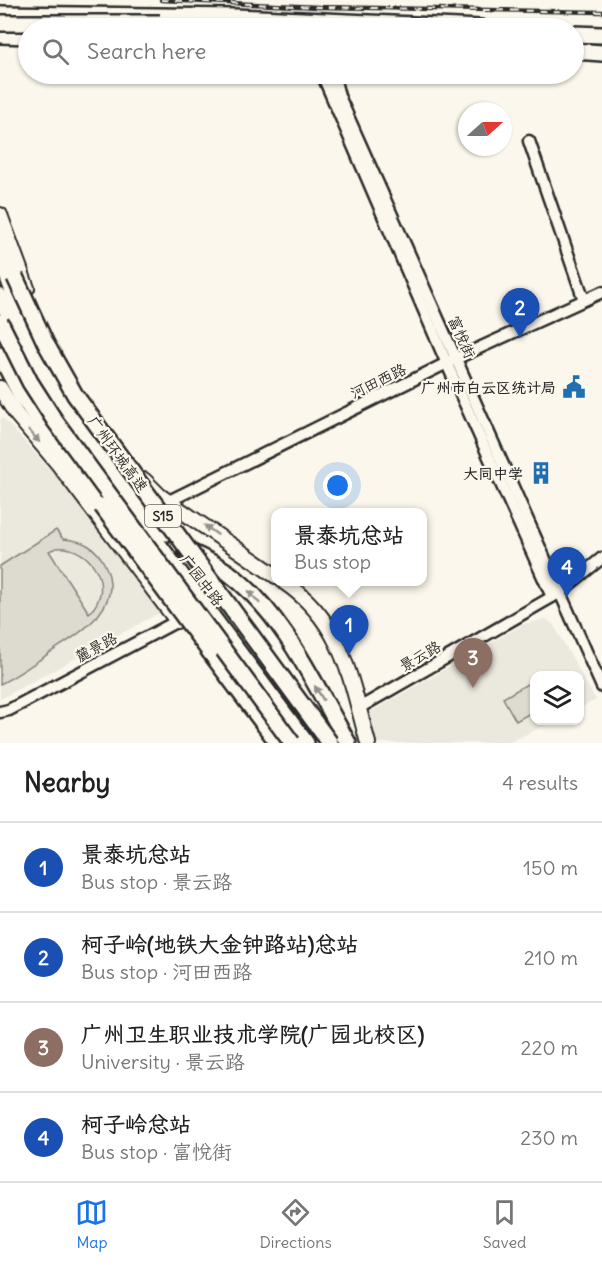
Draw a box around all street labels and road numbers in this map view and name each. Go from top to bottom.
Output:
street label: 富悦街 [444,313,480,361]
street label: 河田西路 [347,359,409,403]
street label: 广州环城高速 [84,412,152,496]
road number: S15 [145,505,181,527]
street label: 广园中路 [176,550,228,610]
street label: 麓景路 [72,628,120,666]
street label: 景云路 [396,637,444,675]

